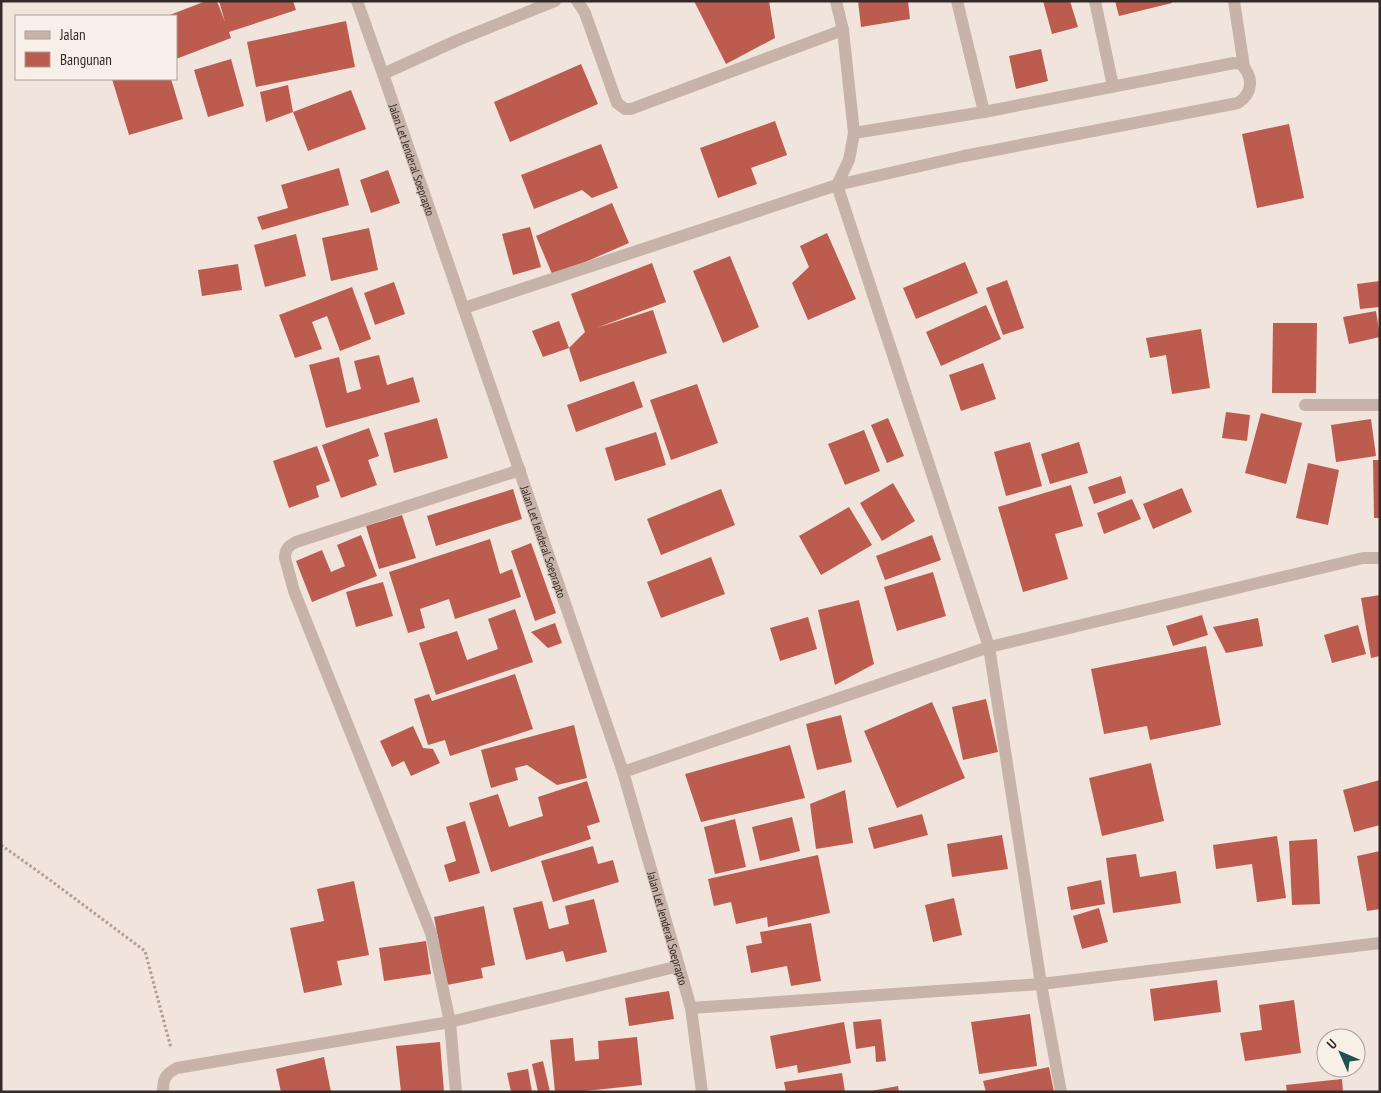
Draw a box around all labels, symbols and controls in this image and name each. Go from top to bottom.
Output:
legend [15,15,178,80]
text: Jalan [59,25,86,44]
text: Bangunan [60,50,112,69]
street label: Jalan Let Jenderal Soeprapto [386,101,439,218]
street label: Jalan Let Jenderal Soeprapto [517,483,570,600]
street label: Jalan Let Jenderal Soeprapto [644,869,691,987]
north arrow [1316,1028,1366,1078]
text: U [1323,1035,1341,1053]

